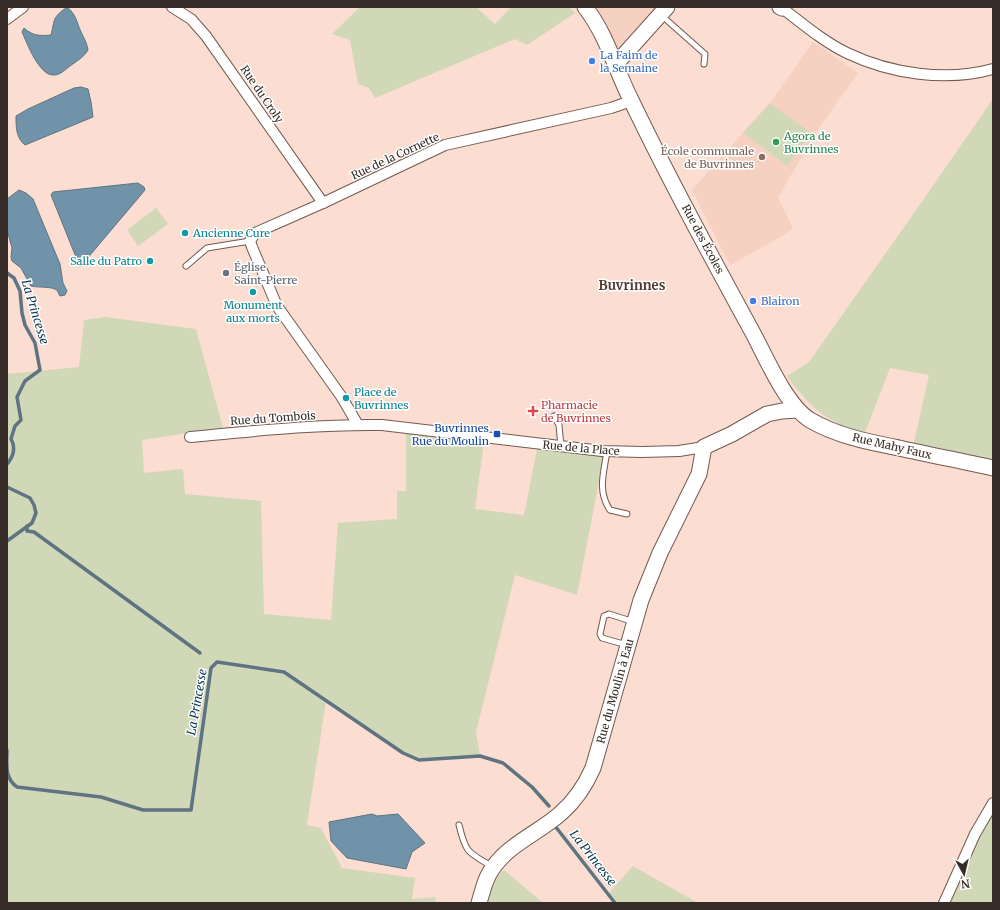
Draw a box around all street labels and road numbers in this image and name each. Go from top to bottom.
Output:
street label: Rue du Croly [238,63,287,126]
street label: Rue de la Cornette [349,129,441,182]
street label: Rue des Écoles [679,202,727,276]
street label: Rue du Tombois [230,408,316,428]
street label: Rue Mahy Faux [851,430,933,462]
street label: Rue de la Place [542,438,620,458]
street label: Rue du Moulin à Eau [593,637,637,745]

